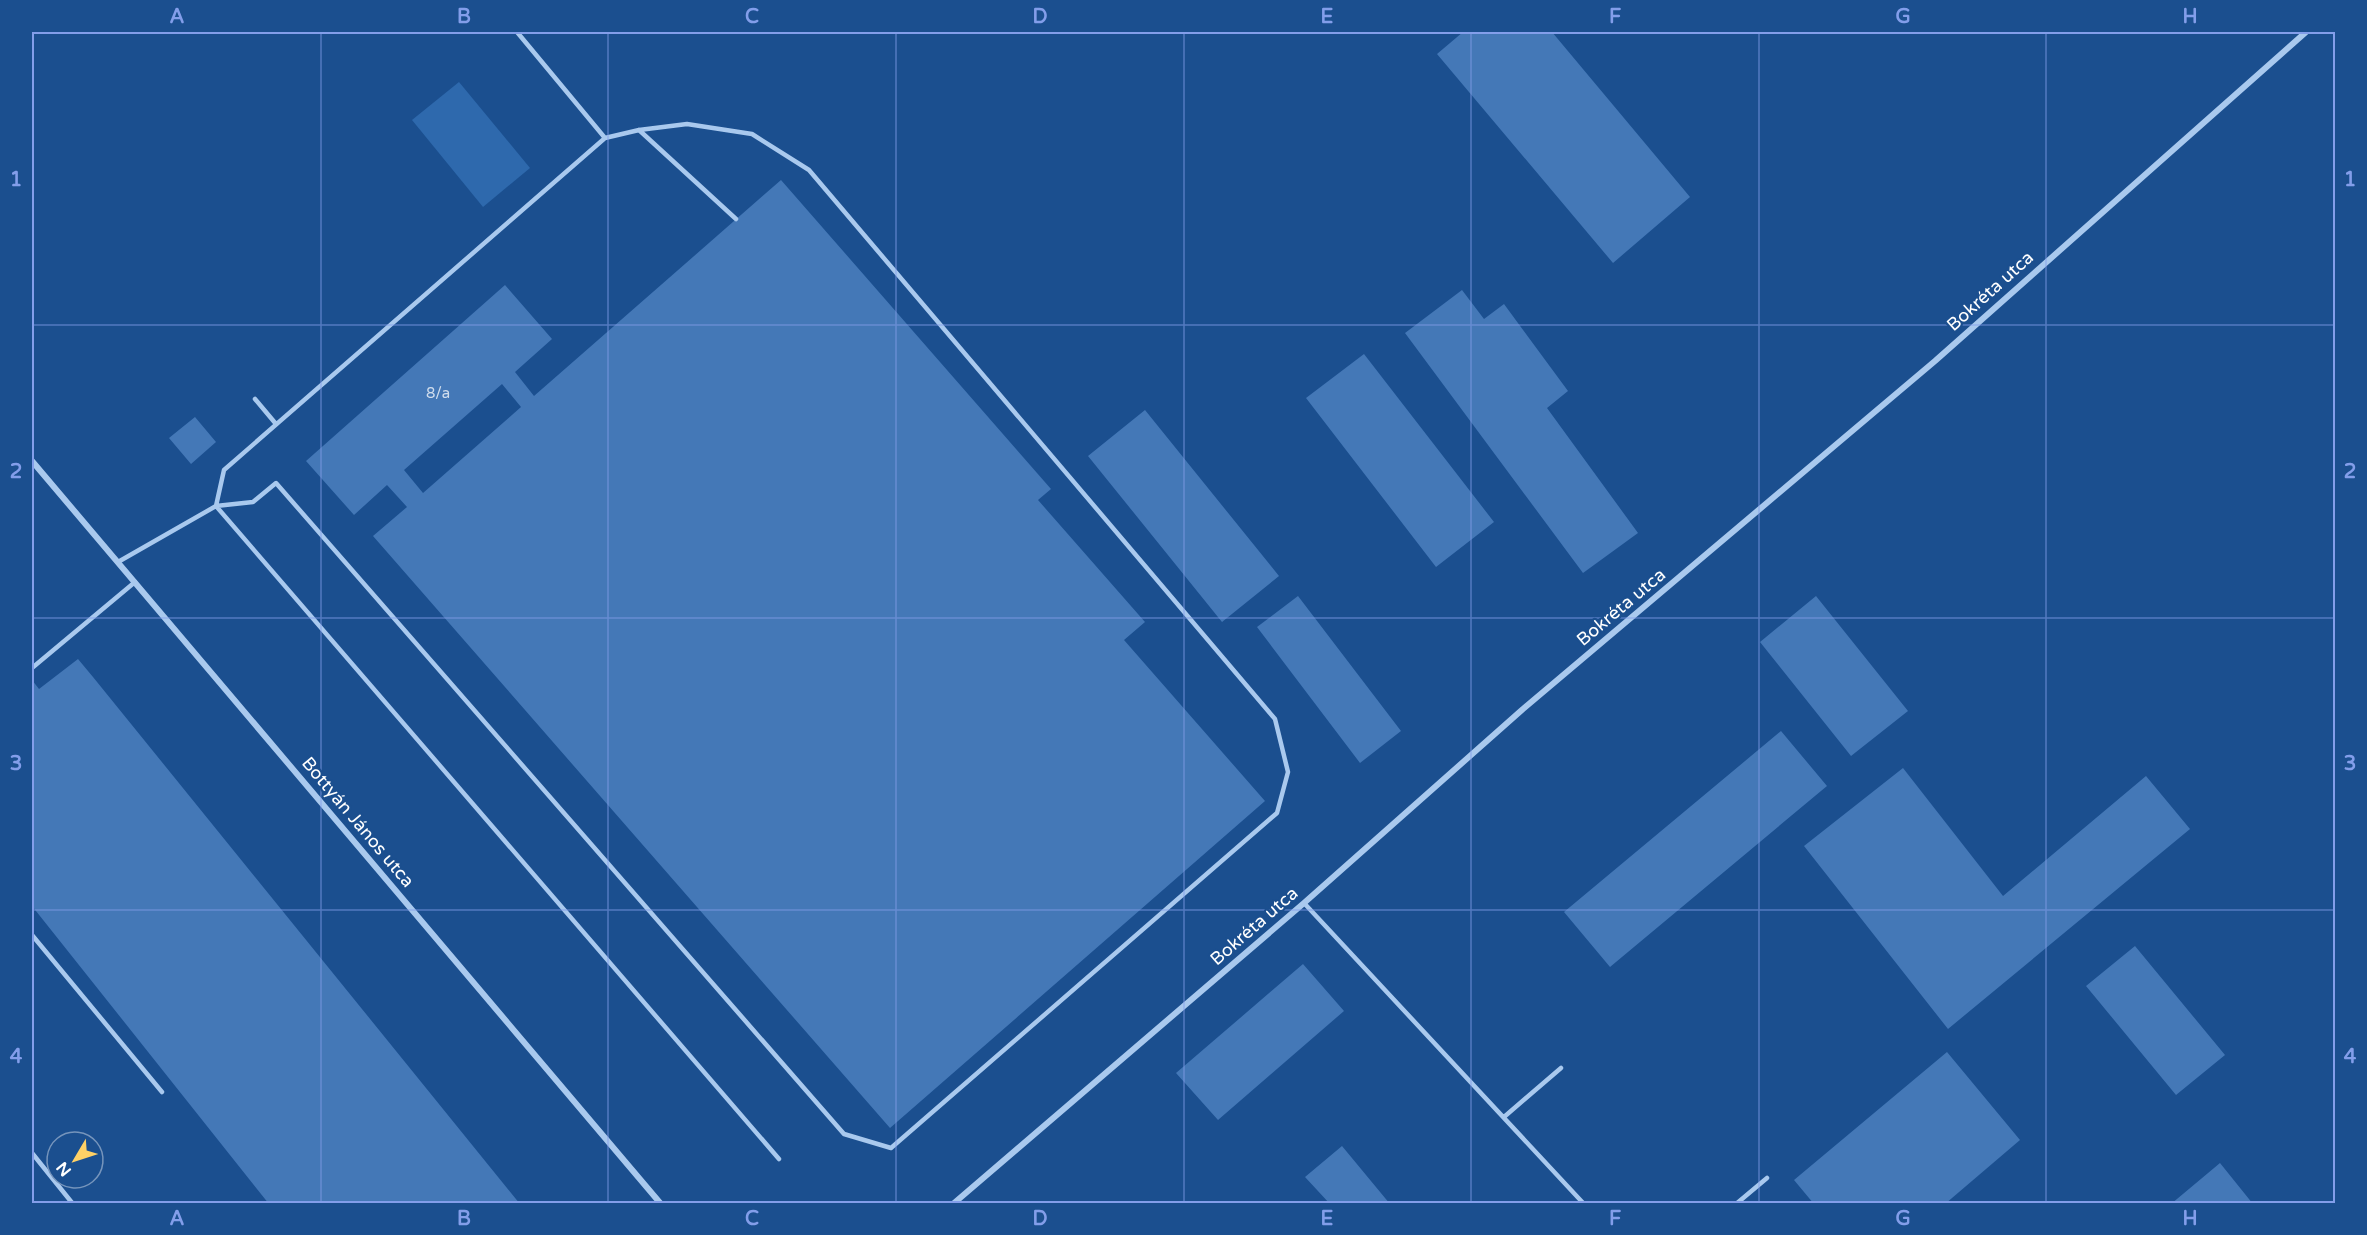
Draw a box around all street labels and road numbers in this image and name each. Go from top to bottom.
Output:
street label: Bokréta utca [1942,246,2038,336]
street label: Bokréta utca [1572,564,1670,650]
street label: Bottyán János utca [297,752,419,892]
street label: Bokréta utca [1206,882,1302,970]

